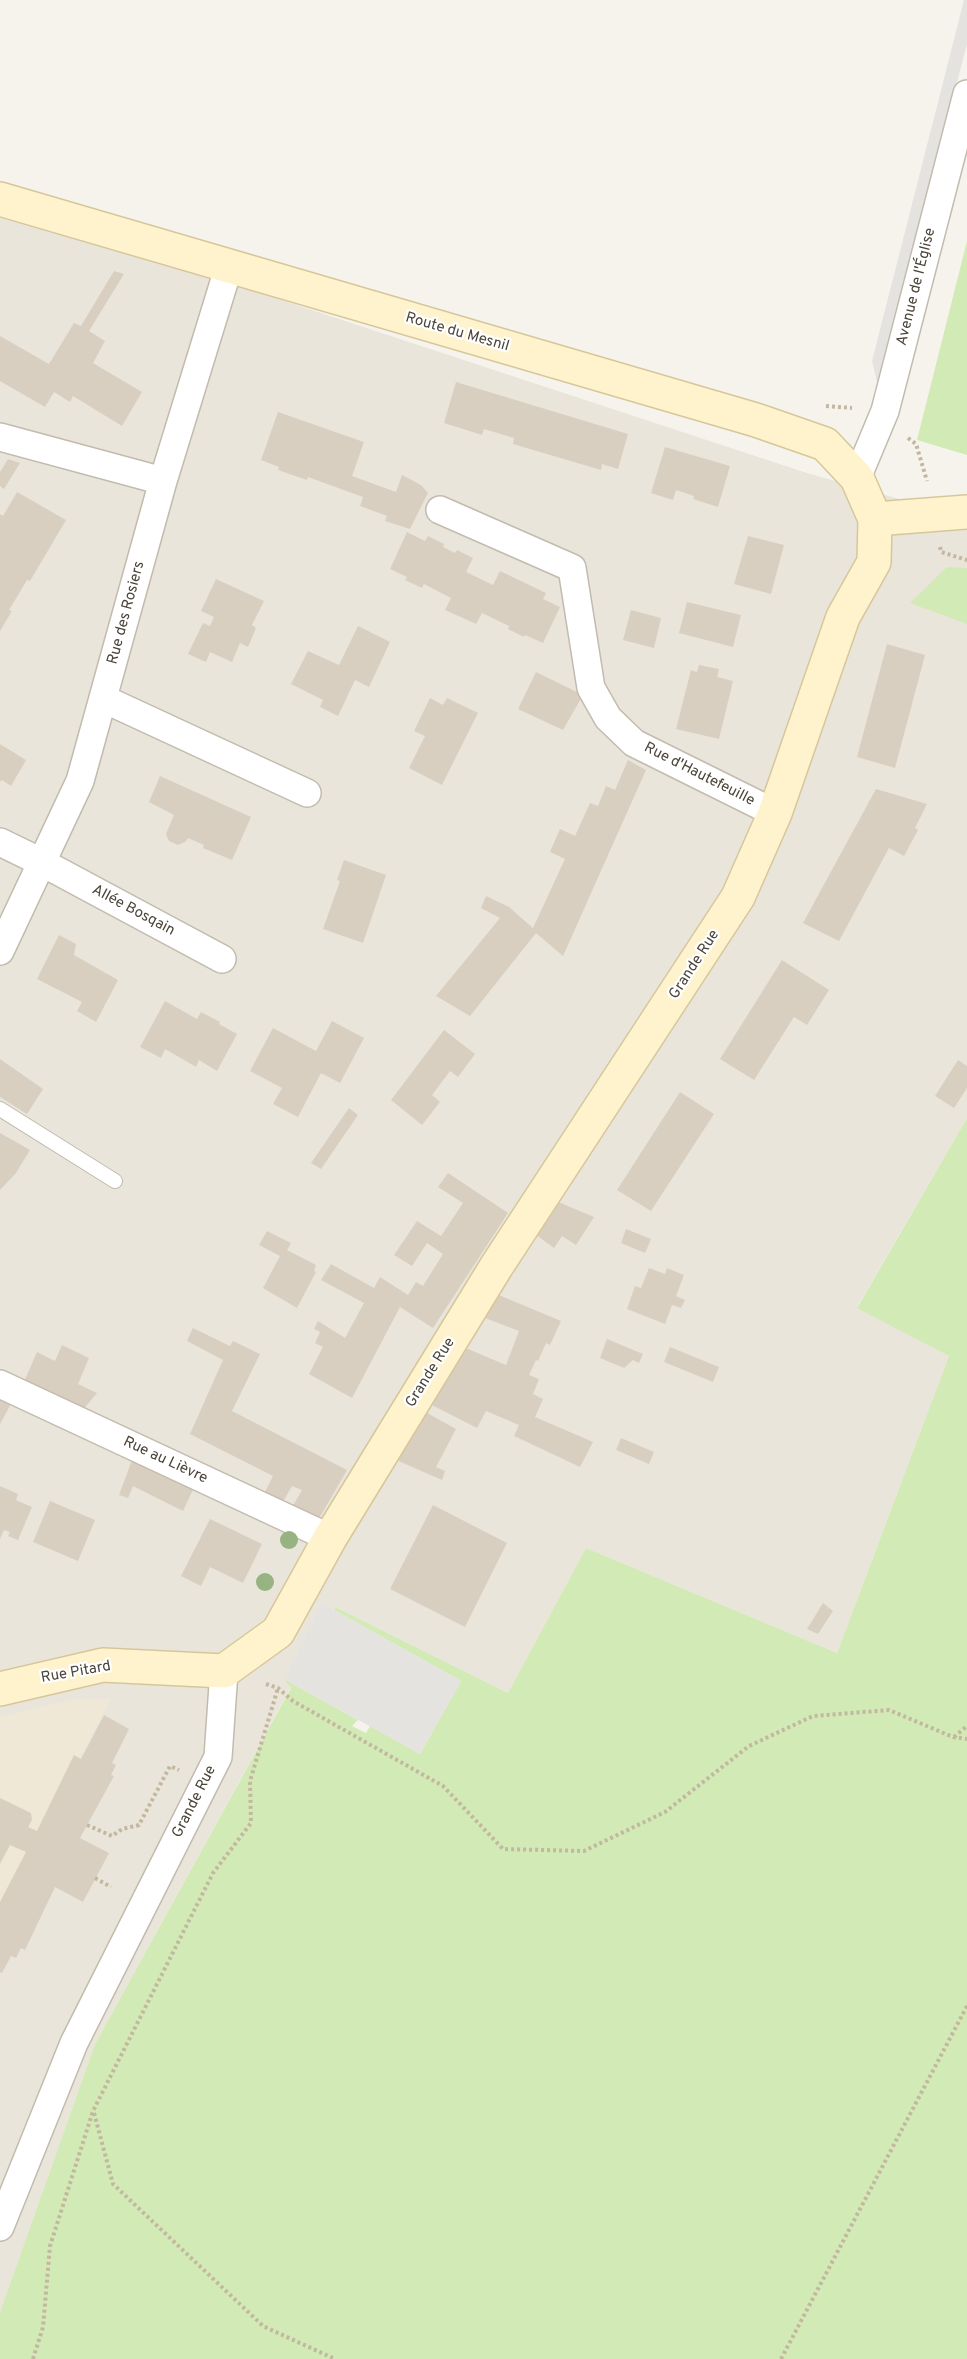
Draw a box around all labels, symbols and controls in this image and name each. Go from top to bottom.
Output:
street label: Avenue de l'Église [894,226,940,348]
street label: Route du Mesnil [403,310,511,356]
street label: Rue des Rosiers [105,559,149,667]
street label: Rue d'Hautefeuille [641,739,757,811]
street label: Allée Bosqain [88,882,178,940]
street label: Grande Rue [666,927,724,1003]
street label: Grande Rue [402,1335,460,1411]
street label: Rue au Lièvre [120,1434,210,1488]
street label: Rue Pitard [40,1658,112,1688]
street label: Grande Rue [169,1763,221,1841]

